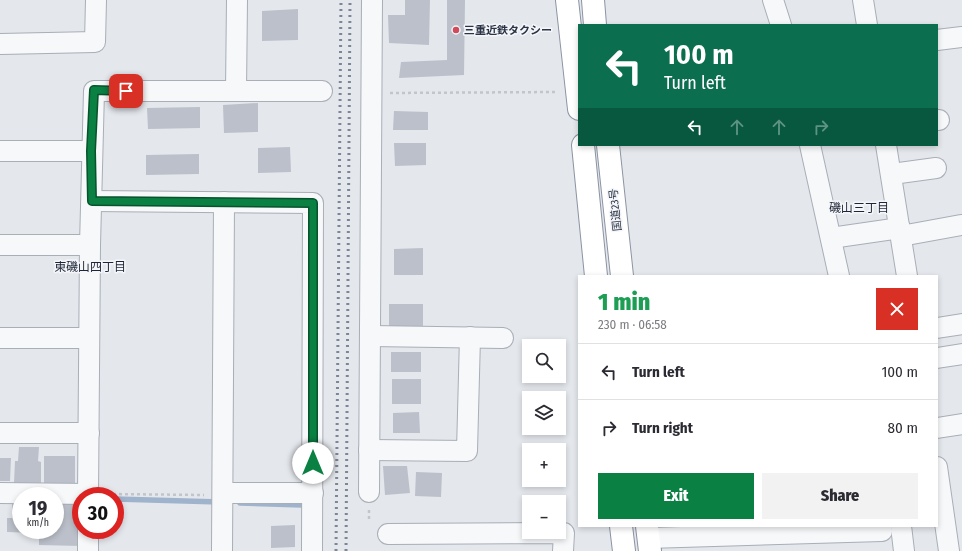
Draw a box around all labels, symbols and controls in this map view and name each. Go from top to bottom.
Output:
place label: 三重近鉄タクシー [464,24,552,37]
marker: 三重近鉄タクシー [451,25,461,35]
text: 100 m [664,38,734,71]
icon: left [598,40,650,92]
text: Turn left [664,72,726,94]
pin [109,74,143,108]
icon: arrive [115,80,137,102]
icon: left [684,116,706,138]
icon: ahead [726,116,748,138]
icon: ahead [768,116,790,138]
icon: right [810,116,832,138]
street label: 国道23号 [607,188,624,232]
district label: 磯山三丁目 [829,201,889,215]
district label: 東磯山四丁目 [54,260,126,274]
text: 1 min [598,288,650,316]
button: close [876,288,918,330]
text: 230 m · 06:58 [598,317,667,332]
map controls [522,339,566,539]
button: search [522,339,566,383]
icon: left [598,361,620,383]
text: Turn left [632,363,685,381]
text: 100 m [881,363,918,381]
button: layers [522,391,566,435]
icon: right [598,417,620,439]
text: Turn right [632,419,693,437]
text: 80 m [888,419,918,437]
position arrow [292,442,334,484]
button: + [522,443,566,487]
button: Exit [598,473,754,519]
button: Share [762,473,918,519]
speed limit sign: 30 [72,487,124,539]
button: − [522,495,566,539]
text: 19 [29,496,47,520]
text: km/h [27,517,49,529]

